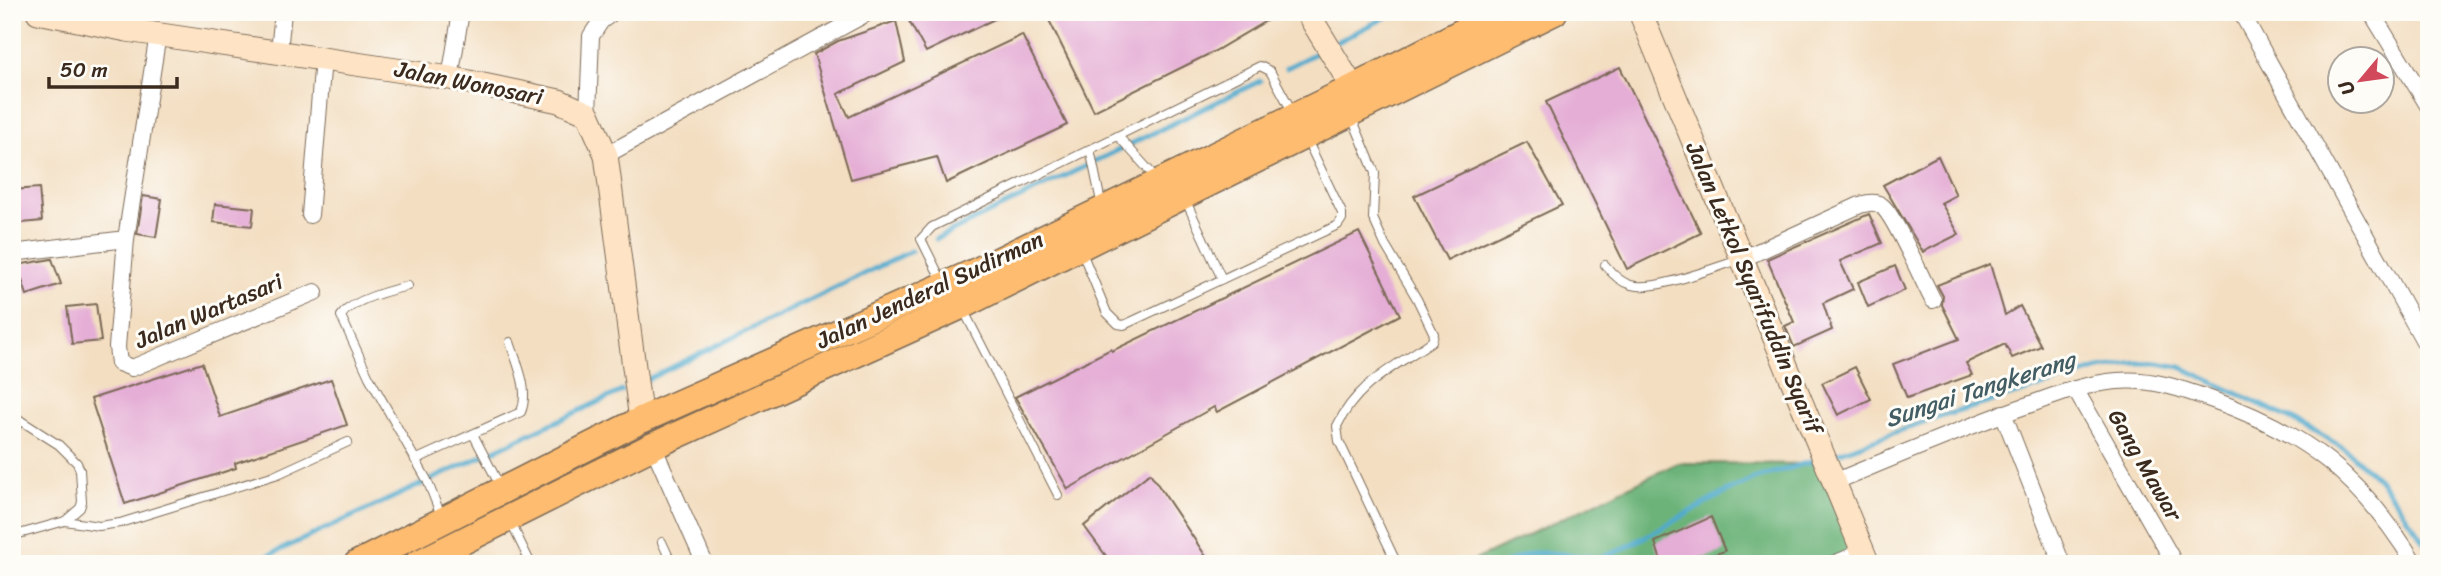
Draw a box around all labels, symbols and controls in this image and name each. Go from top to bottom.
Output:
scale bar [49,46,177,90]
north arrow [2326,46,2396,116]
street label: Jalan Wonosari [390,48,547,118]
text: 50 m [60,51,108,89]
text: U [2328,73,2364,101]
street label: Jalan Letkol Syarifuddin Syarif [1673,134,1836,444]
street label: Jalan Jenderal Sudirman [809,219,1051,361]
street label: Jalan Wartasari [128,261,290,361]
water label: Sungai Tangkerang [1879,337,2084,440]
street label: Gang Mawar [2096,401,2195,530]

